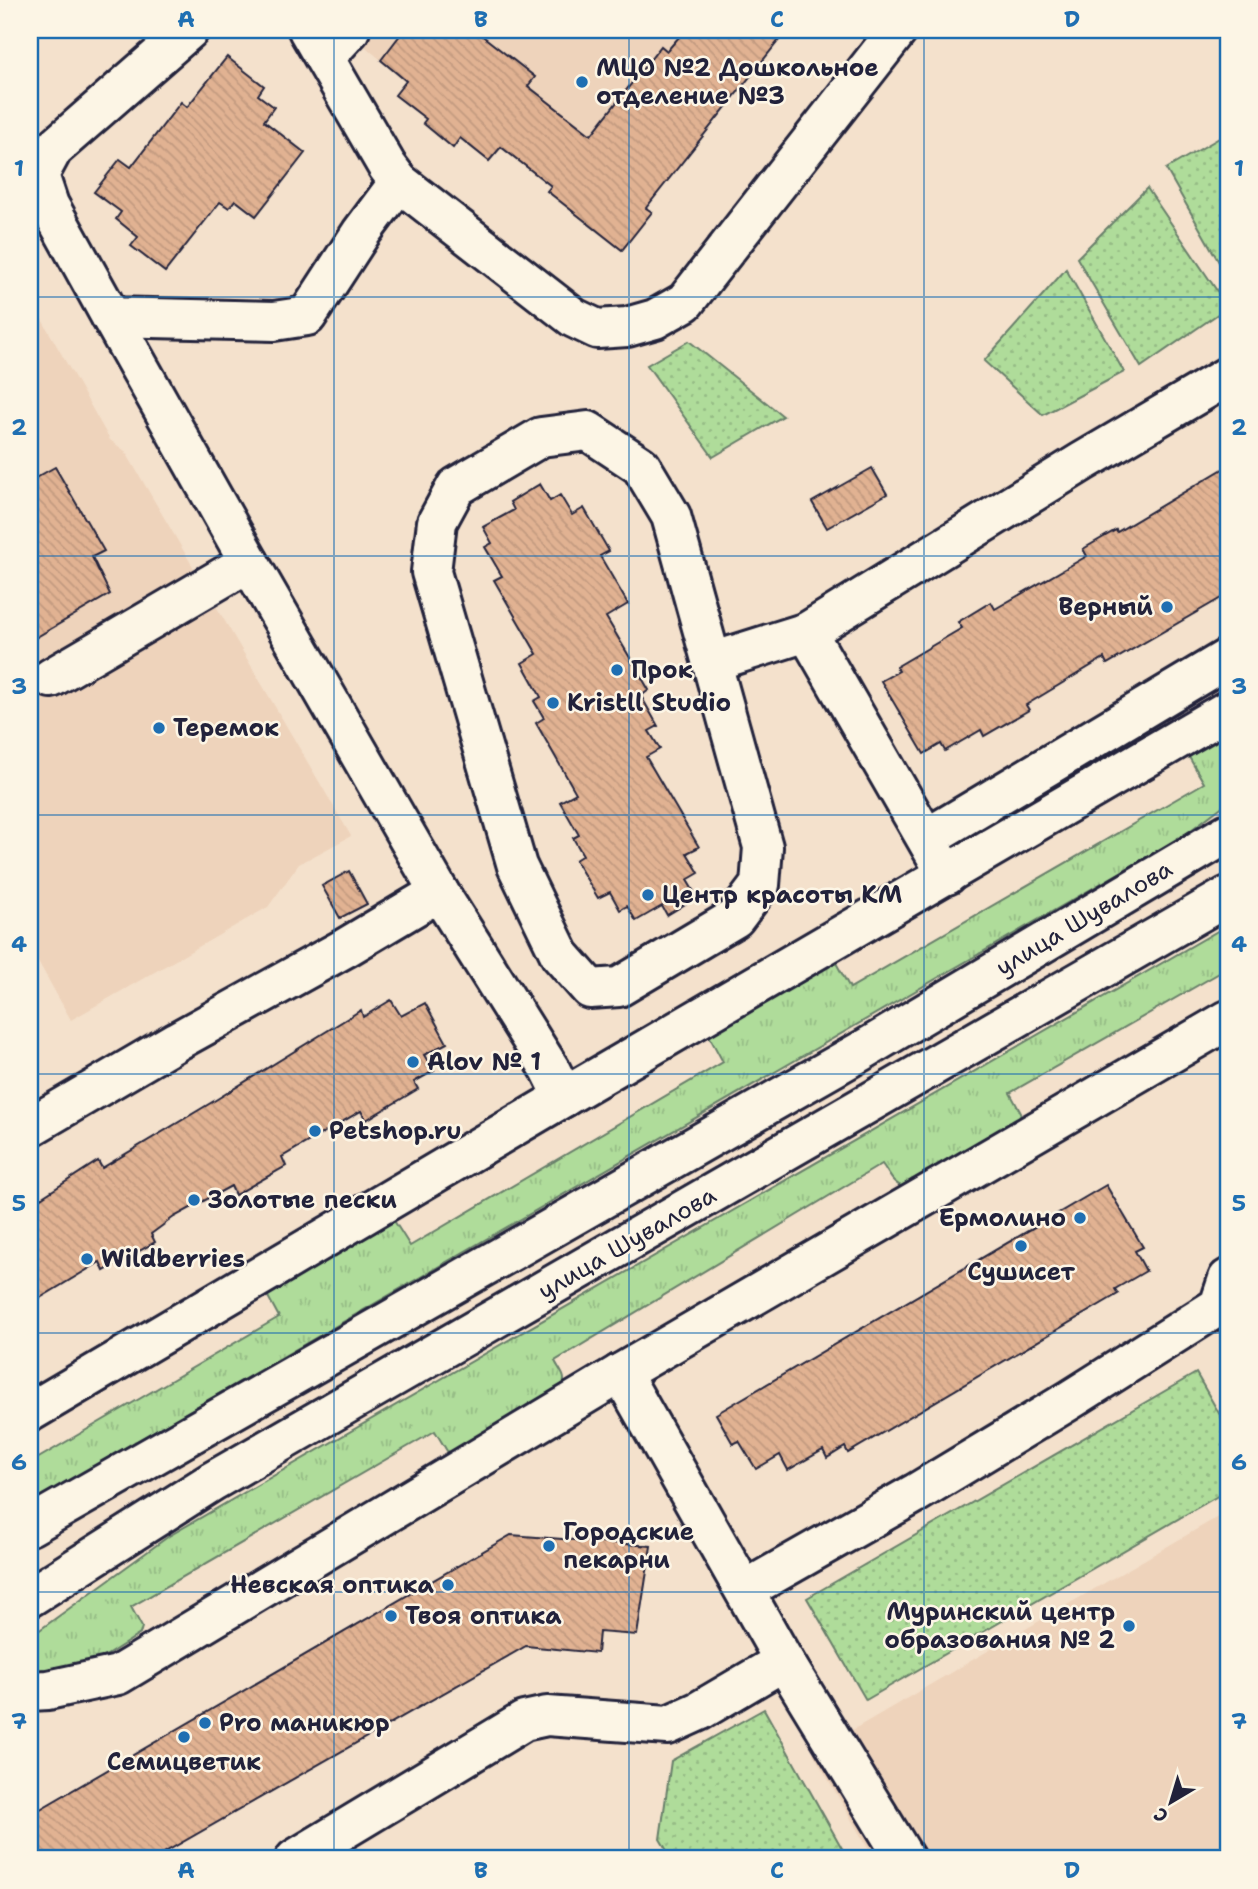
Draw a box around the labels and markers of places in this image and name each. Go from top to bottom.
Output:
place label: МЦО №2 Дошкольное отделение №3 [596,52,879,112]
marker: МЦО №2 Дошкольное отделение №3 [574,74,590,90]
place label: Верный [1058,591,1153,623]
marker: Верный [1159,599,1175,615]
place label: Прок [631,654,693,686]
marker: Прок [609,662,625,678]
place label: Kristll Studio [567,687,731,719]
marker: Kristll Studio [545,695,561,711]
place label: Теремок [173,712,279,744]
marker: Теремок [151,720,167,736]
place label: Центр красоты КМ [662,879,902,911]
marker: Центр красоты КМ [640,887,656,903]
place label: Alov № 1 [427,1046,541,1078]
marker: Alov № 1 [405,1054,421,1070]
place label: Petshop.ru [329,1115,462,1147]
marker: Petshop.ru [307,1123,323,1139]
place label: Золотые пески [208,1184,397,1216]
marker: Золотые пески [186,1192,202,1208]
place label: Ермолино [939,1202,1066,1234]
marker: Ермолино [1072,1210,1088,1226]
marker: Сушисет [1013,1238,1029,1254]
place label: Wildberries [101,1243,245,1275]
marker: Wildberries [79,1251,95,1267]
place label: Сушисет [967,1256,1075,1288]
place label: Городские пекарни [563,1516,694,1576]
marker: Городские пекарни [541,1538,557,1554]
place label: Невская оптика [230,1569,435,1601]
marker: Невская оптика [440,1577,456,1593]
place label: Муринский центр образования № 2 [884,1596,1115,1656]
place label: Твоя оптика [405,1600,562,1632]
marker: Твоя оптика [383,1608,399,1624]
marker: Муринский центр образования № 2 [1121,1618,1137,1634]
place label: Pro маникюр [219,1707,390,1739]
marker: Pro маникюр [197,1715,213,1731]
marker: Семицветик [176,1729,192,1745]
place label: Семицветик [107,1746,261,1778]

